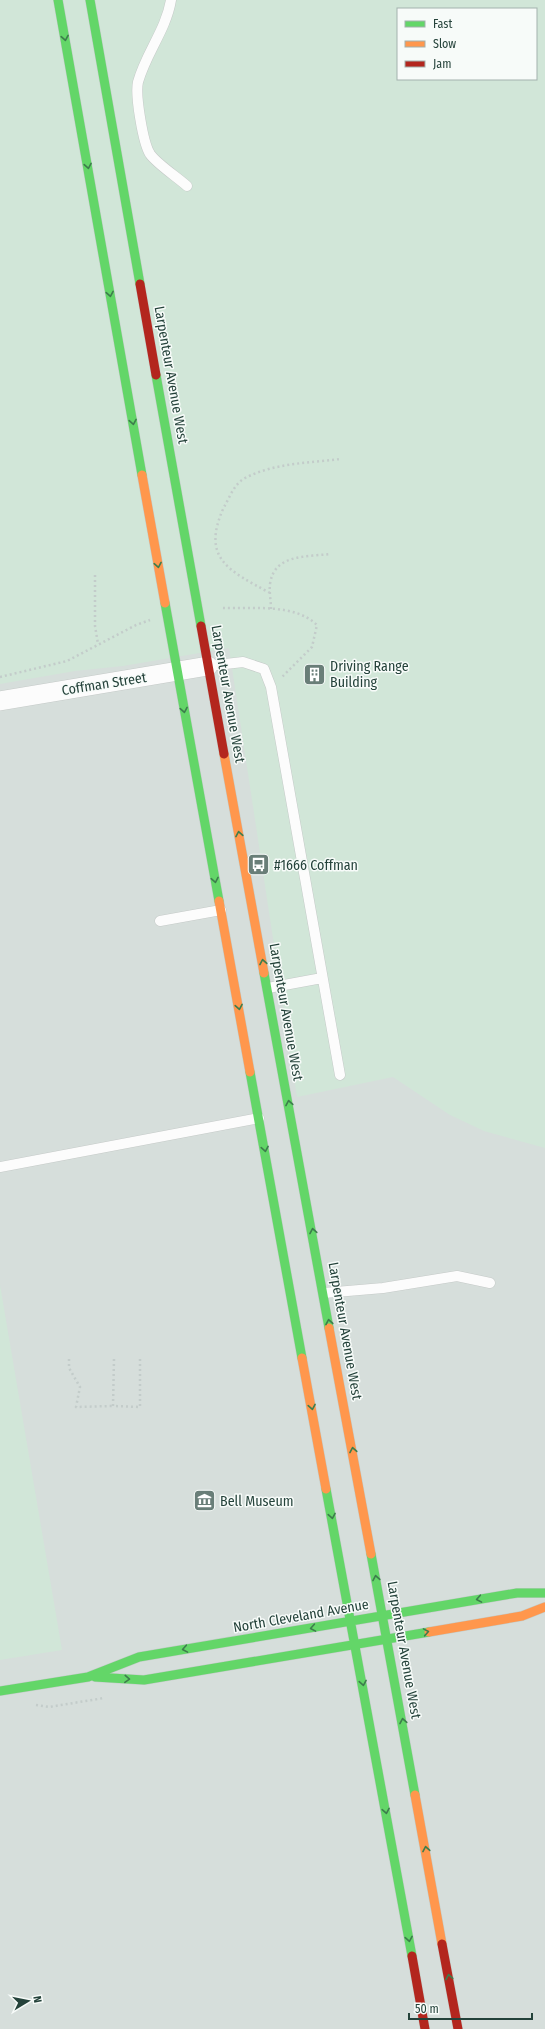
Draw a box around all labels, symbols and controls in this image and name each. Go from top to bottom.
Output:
legend [397,8,537,80]
text: Fast [433,17,452,31]
one-way arrow [60,35,69,42]
text: Slow [433,37,456,51]
text: Jam [433,57,451,71]
one-way arrow [83,163,91,170]
one-way arrow [106,291,114,298]
street label: Larpenteur Avenue West [151,305,192,446]
one-way arrow [128,419,137,426]
one-way arrow [154,562,162,568]
street label: Larpenteur Avenue West [208,624,249,765]
place label: Driving Range Building [330,658,409,691]
building icon: Driving Range Building [301,661,327,687]
street label: Coffman Street [60,669,148,699]
one-way arrow [180,707,188,714]
one-way arrow [235,831,244,837]
bus stop icon: #1666 Coffman [245,852,271,878]
place label: #1666 Coffman [274,857,358,874]
one-way arrow [211,876,219,883]
street label: Larpenteur Avenue West [266,942,307,1083]
one-way arrow [259,959,267,965]
one-way arrow [234,1004,243,1011]
one-way arrow [285,1100,294,1106]
one-way arrow [260,1146,269,1152]
one-way arrow [309,1228,317,1234]
street label: Larpenteur Avenue West [325,1261,366,1402]
one-way arrow [326,1319,334,1325]
one-way arrow [307,1404,316,1410]
one-way arrow [349,1447,358,1453]
museum icon: Bell Museum [192,1488,218,1514]
place label: Bell Museum [220,1493,294,1510]
one-way arrow [327,1513,336,1520]
one-way arrow [373,1574,381,1581]
street label: Larpenteur Avenue West [384,1580,425,1721]
one-way arrow [475,1595,482,1603]
street label: North Cleveland Avenue [232,1596,370,1636]
one-way arrow [310,1623,316,1632]
one-way arrow [423,1629,429,1637]
one-way arrow [181,1645,188,1653]
one-way arrow [124,1675,130,1684]
one-way arrow [358,1680,367,1686]
one-way arrow [399,1718,408,1724]
one-way arrow [381,1808,390,1814]
one-way arrow [422,1846,431,1852]
one-way arrow [404,1935,413,1942]
one-way arrow [445,1974,454,1980]
north arrow [8,1981,48,2021]
text: N [30,1995,44,2004]
scale bar [409,1995,532,2021]
text: 50 m [415,2002,439,2016]

